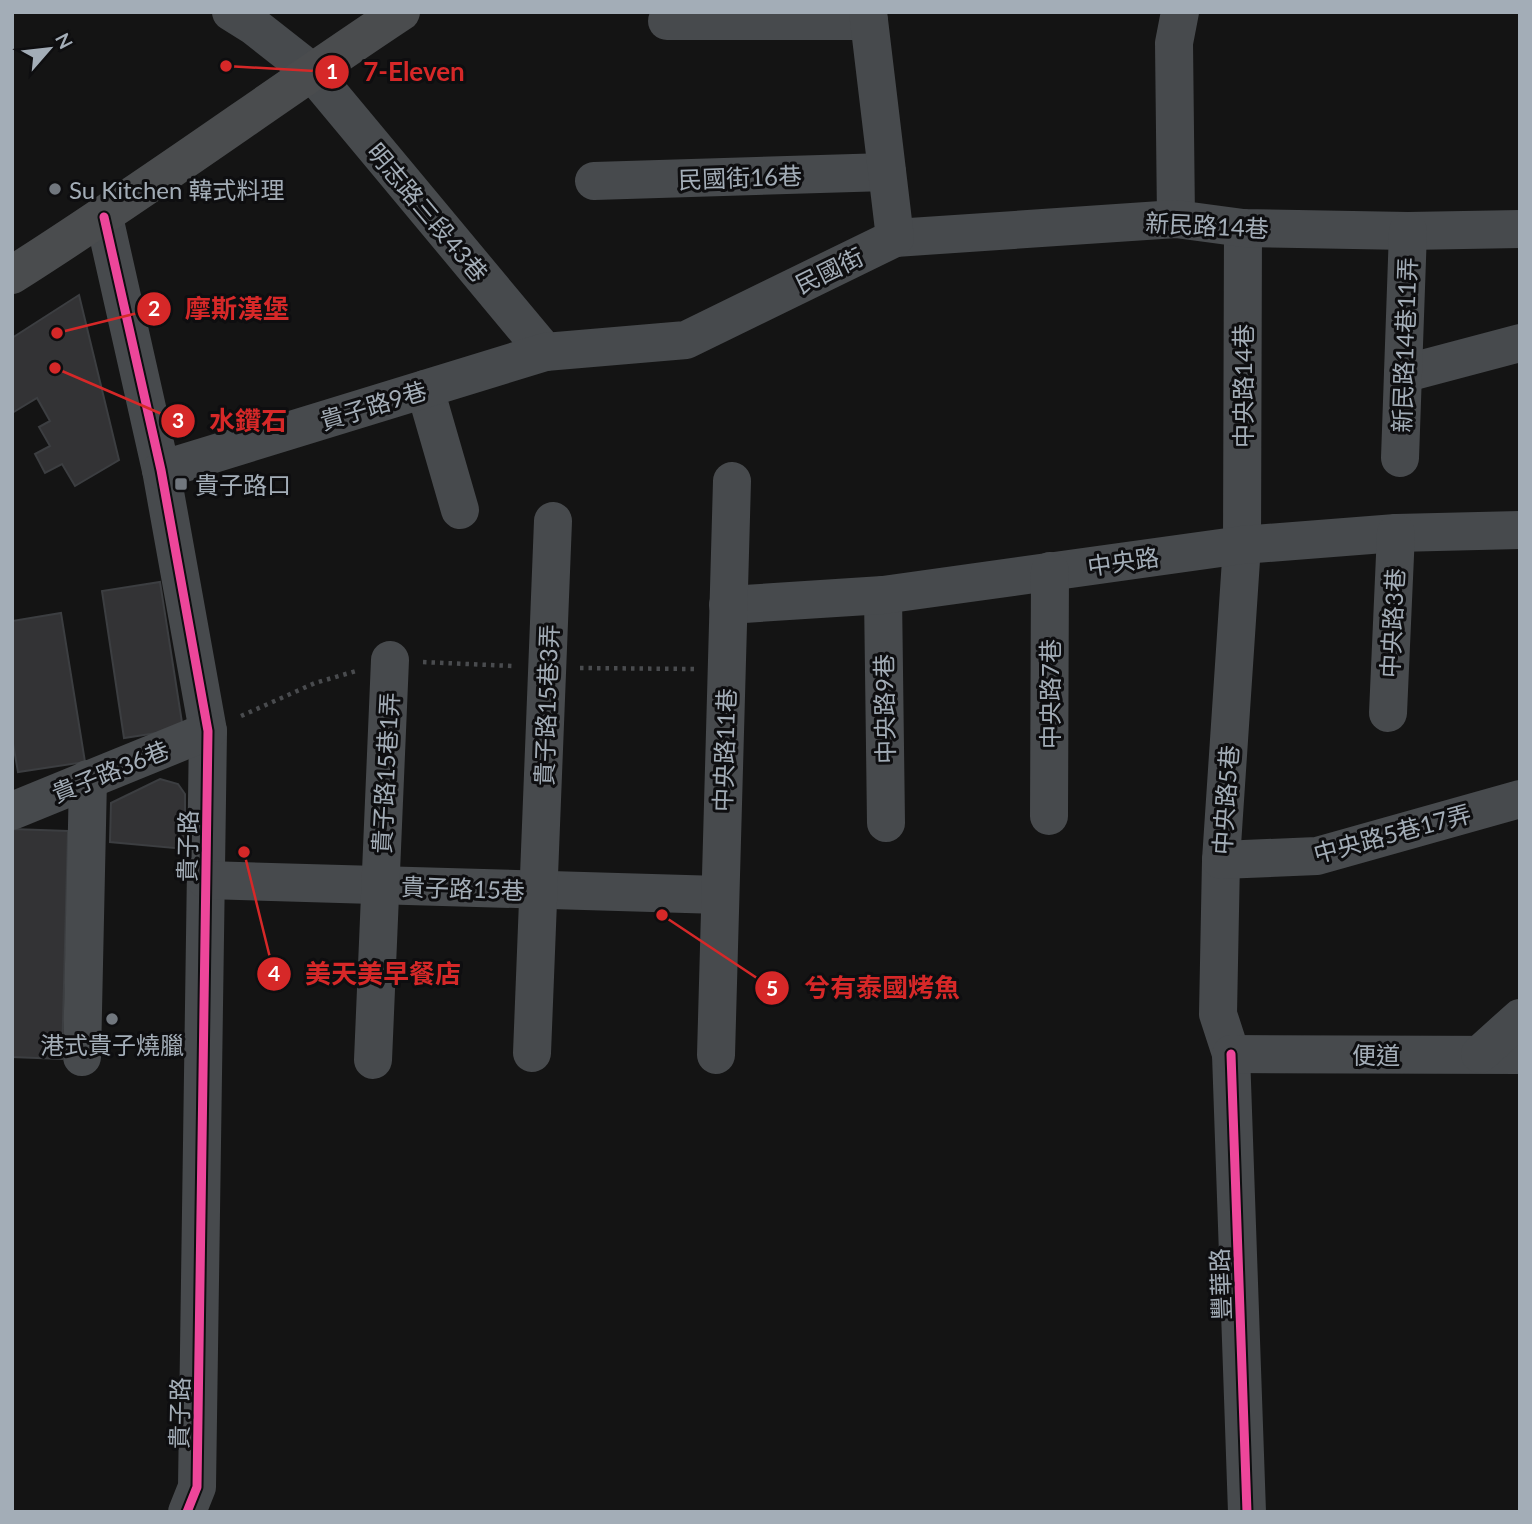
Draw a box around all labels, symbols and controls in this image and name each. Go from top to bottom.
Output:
north arrow [14,14,84,84]
text: N [51,29,78,53]
callout: 7-Eleven [314,49,479,96]
text: 7-Eleven [363,55,465,87]
text: 1 [326,58,338,83]
street label: 明志路三段43巷 [362,137,494,287]
street label: 民國街16巷 [678,160,802,194]
place label: Su Kitchen 韓式料理 [69,175,285,204]
marker: Su Kitchen 韓式料理 [47,181,63,197]
street label: 新民路14巷 [1144,207,1270,243]
street label: 民國街 [790,241,868,299]
street label: 新民路14巷11弄 [1386,257,1422,433]
callout: 摩斯漢堡 [136,285,303,332]
text: 摩斯漢堡 [185,292,289,324]
text: 2 [148,295,160,320]
street label: 中央路14巷 [1228,324,1257,448]
street label: 貴子路9巷 [316,375,430,435]
callout: 水鑽石 [160,397,301,444]
text: 水鑽石 [209,404,287,436]
text: 3 [172,407,184,432]
place label: 貴子路口 [195,470,291,499]
marker: 貴子路口 [173,476,189,492]
street label: 中央路 [1085,542,1161,580]
street label: 中央路3巷 [1375,567,1409,679]
street label: 貴子路15巷3弄 [529,624,563,786]
street label: 中央路7巷 [1035,639,1064,749]
street label: 中央路9巷 [869,654,899,764]
street label: 中央路11巷 [707,688,741,812]
street label: 貴子路15巷1弄 [366,691,404,855]
street label: 貴子路36巷 [47,734,173,808]
street label: 中央路5巷 [1207,744,1243,856]
street label: 中央路5巷17弄 [1310,798,1474,868]
street label: 貴子路 [172,810,202,882]
street label: 貴子路15巷 [401,871,525,905]
callout: 美天美早餐店 [256,951,475,998]
text: 美天美早餐店 [305,957,461,989]
text: 4 [268,960,280,985]
callout: 兮有泰國烤魚 [755,965,974,1012]
text: 兮有泰國烤魚 [804,971,960,1003]
text: 5 [766,975,778,1000]
marker: 港式貴子燒臘 [104,1011,120,1027]
place label: 港式貴子燒臘 [40,1030,184,1059]
street label: 便道 [1352,1040,1400,1069]
street label: 豐華路 [1204,1248,1236,1320]
street label: 貴子路 [164,1377,194,1449]

